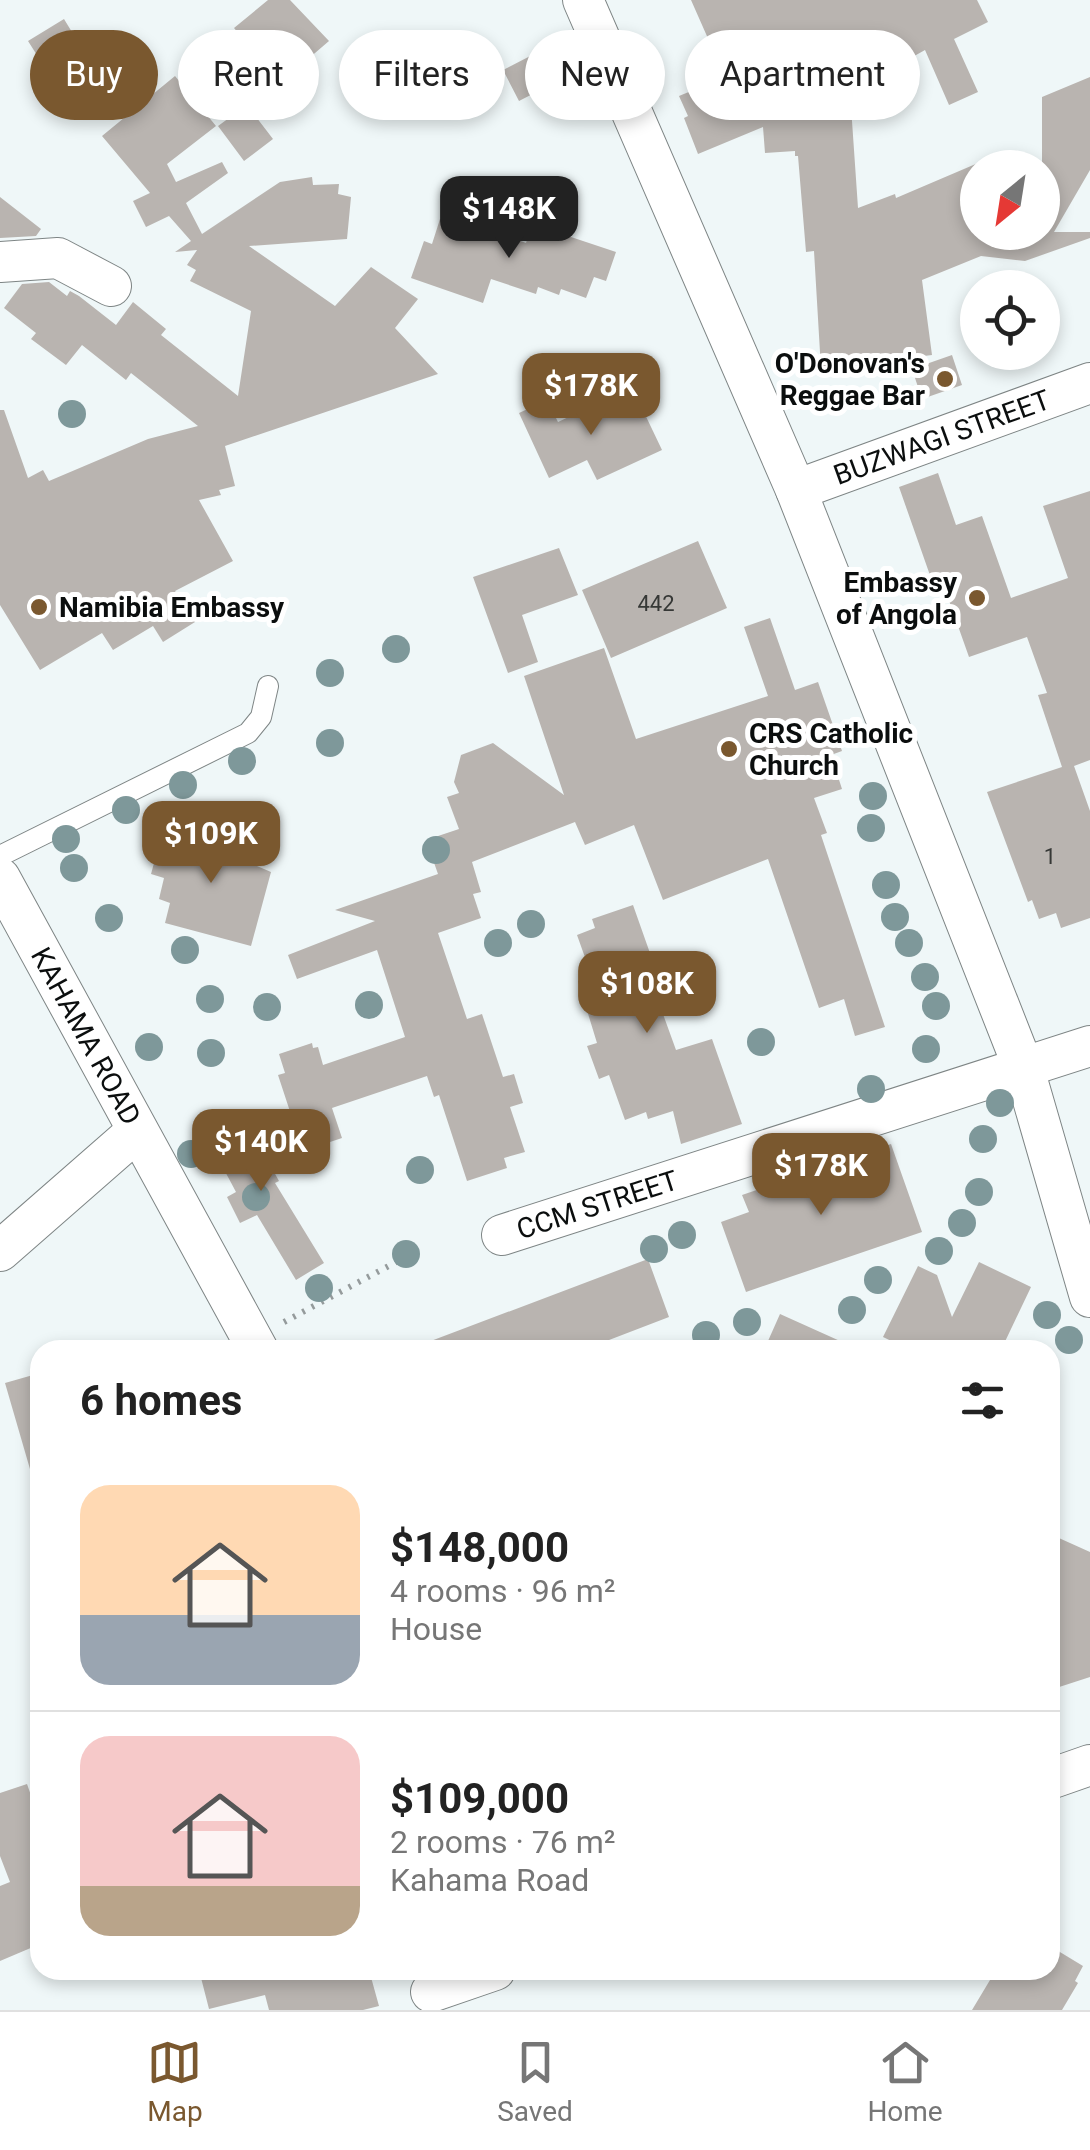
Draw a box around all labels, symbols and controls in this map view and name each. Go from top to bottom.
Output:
chip: Buy [30,30,158,120]
chip: Rent [178,30,319,120]
chip: Filters [339,30,505,120]
chip: New [525,30,665,120]
chip: Apartment [685,30,920,120]
north arrow [960,150,1060,250]
map controls [960,150,1060,370]
pin: $148K [439,176,579,261]
text: $148K [462,189,556,227]
button: locate [960,270,1060,370]
place label: O'Donovan's Reggae Bar [775,347,925,412]
pin: $178K [521,353,661,438]
text: $178K [544,366,638,404]
marker: O'Donovan's Reggae Bar [934,368,956,390]
street label: BUZWAGI STREET [829,383,1055,492]
place label: Embassy of Angola [836,566,958,631]
marker: Embassy of Angola [966,587,988,609]
place label: Namibia Embassy [59,591,285,624]
house number: 442 [637,591,675,616]
marker: Namibia Embassy [28,596,50,618]
place label: CRS Catholic Church [749,717,913,782]
marker: CRS Catholic Church [718,738,740,760]
pin: $109K [141,801,281,886]
text: $109K [164,814,258,852]
house number: 1 [1044,844,1056,869]
street label: KAHAMA ROAD [24,942,148,1131]
pin: $108K [577,951,717,1036]
text: $108K [600,964,694,1002]
pin: $140K [191,1109,331,1194]
text: $140K [214,1122,308,1160]
pin: $178K [751,1133,891,1218]
text: $178K [774,1146,868,1184]
street label: CCM STREET [513,1163,682,1246]
icon: filters [955,1373,1010,1428]
text: 6 homes [80,1376,242,1425]
text: $148,000 [390,1523,569,1572]
icon: home [160,1525,280,1645]
text: 4 rooms · 96 m² [390,1572,615,1610]
text: House [390,1610,482,1648]
text: $109,000 [390,1774,569,1823]
icon: home [160,1776,280,1896]
text: 2 rooms · 76 m² [390,1823,615,1861]
text: Kahama Road [390,1861,589,1899]
tab: Map [147,2035,203,2128]
tab: Saved [497,2035,573,2128]
tab: Home [867,2035,943,2128]

